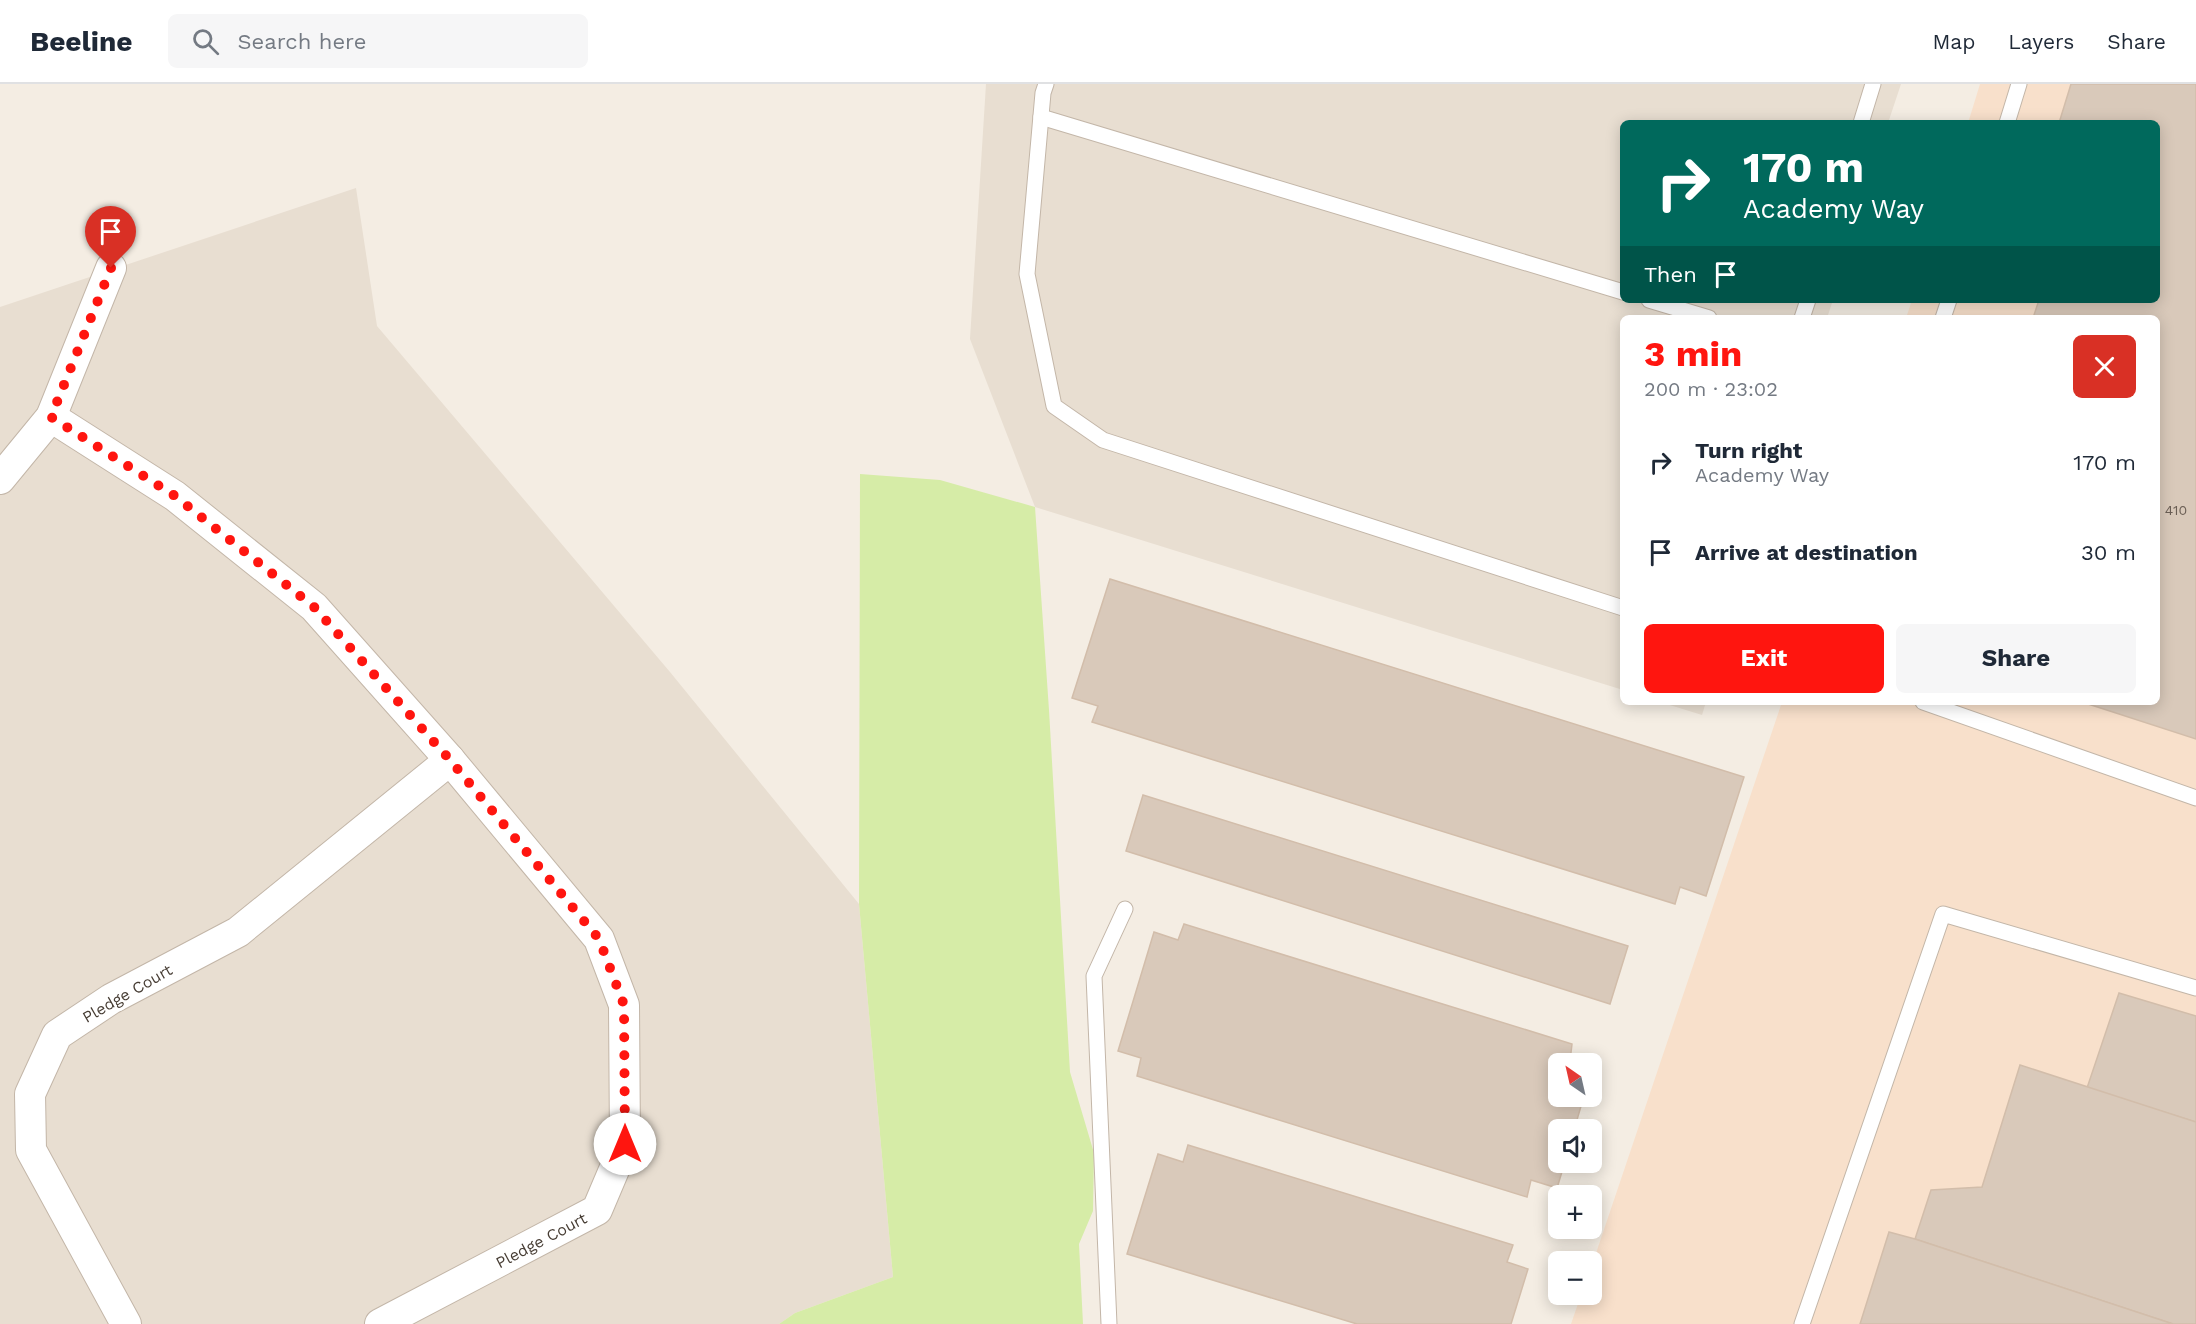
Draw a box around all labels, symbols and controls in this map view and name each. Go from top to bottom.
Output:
search box [168,14,588,68]
text: Beeline [30,25,132,58]
icon: search [189,25,222,58]
text: Search here [237,29,366,54]
text: Map [1932,29,1975,54]
text: Layers [2008,29,2074,54]
text: Share [2107,29,2166,54]
text: 170 m [1743,143,1864,192]
icon: right [1644,144,1722,222]
text: Academy Way [1743,193,1924,225]
pin [85,206,136,268]
icon: arrive [94,215,127,248]
icon: arrive [1709,258,1742,291]
text: Then [1644,262,1697,287]
text: 3 min [1644,333,1742,375]
button: close [2073,335,2136,398]
text: 200 m · 23:02 [1644,377,1778,401]
text: Turn right [1695,438,1802,463]
icon: right [1644,446,1677,479]
text: 170 m [2073,450,2136,475]
text: Academy Way [1695,463,1829,487]
house number: 410 [2165,502,2187,518]
icon: arrive [1644,536,1677,569]
text: Arrive at destination [1695,540,1918,565]
text: 30 m [2081,540,2136,565]
button: Exit [1644,624,1884,693]
button: Share [1896,624,2136,693]
street label: Pledge Court [79,960,176,1027]
north arrow [1548,1053,1602,1107]
map controls [1548,1053,1602,1305]
position arrow [593,1112,657,1176]
button: sound [1548,1119,1602,1173]
button: + [1548,1185,1602,1239]
street label: Pledge Court [492,1208,590,1272]
button: − [1548,1251,1602,1305]

